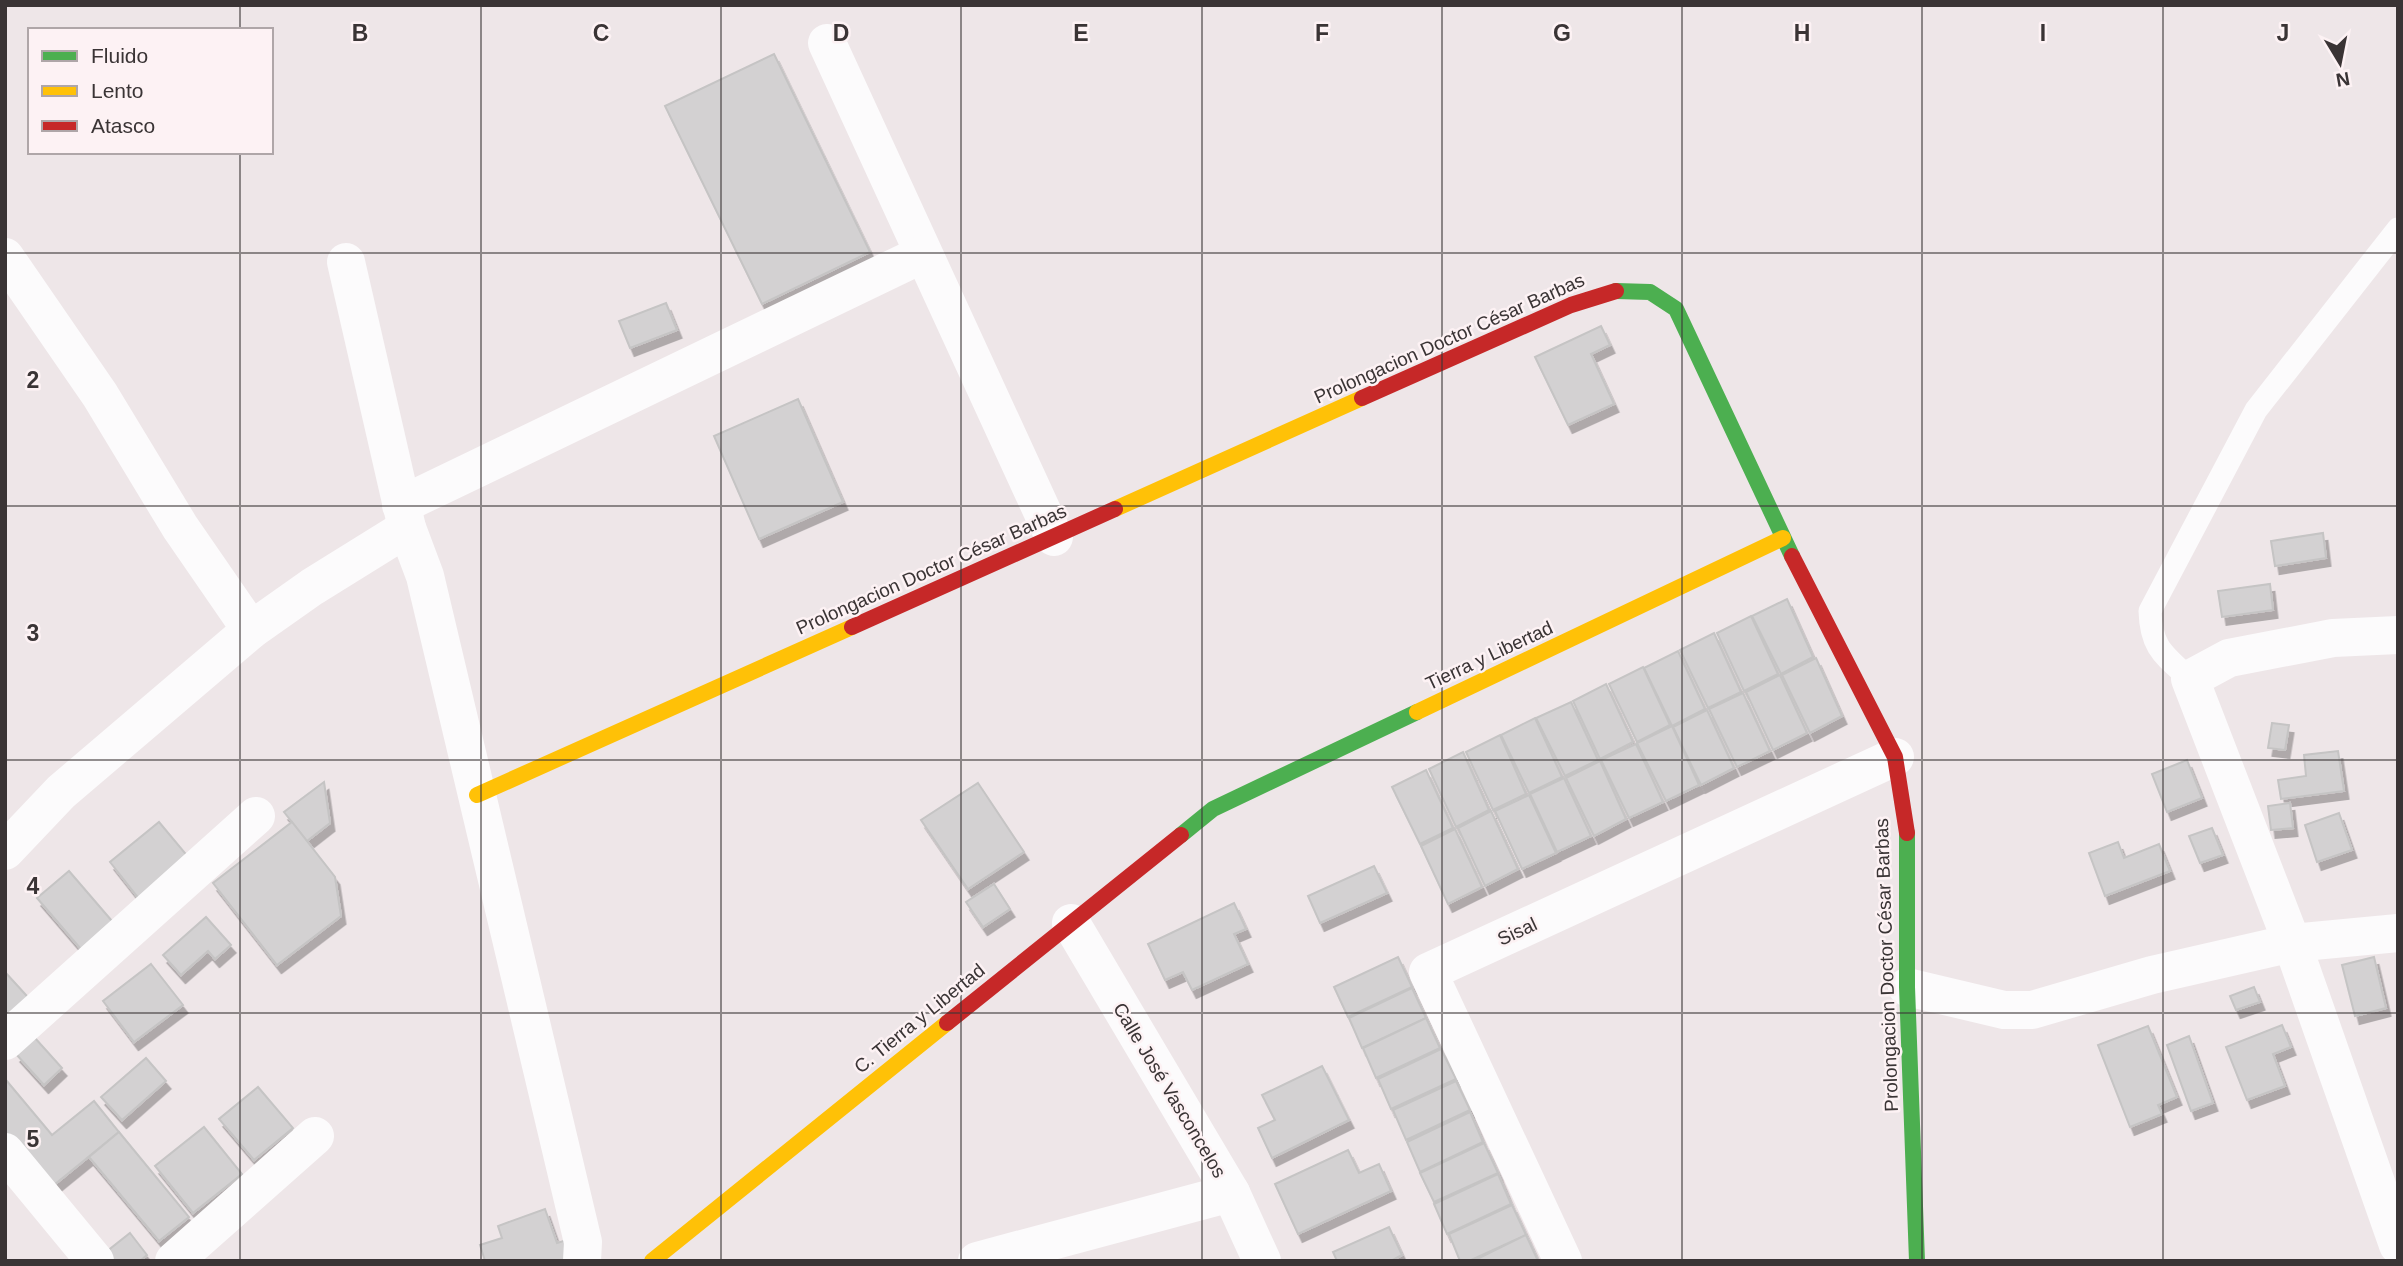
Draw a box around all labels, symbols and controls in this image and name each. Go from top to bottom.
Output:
text: B [352,20,368,46]
text: C [593,20,609,46]
text: D [833,20,849,46]
text: E [1073,20,1089,46]
text: F [1315,20,1329,46]
text: G [1553,20,1571,46]
text: H [1794,20,1810,46]
text: I [2040,20,2046,46]
text: J [2277,20,2289,46]
legend [28,28,273,154]
north arrow [2305,28,2375,98]
text: Fluido [91,44,148,67]
text: N [2334,68,2351,91]
text: Lento [91,79,144,102]
text: Atasco [91,114,155,137]
street label: Prolongacion Doctor César Barbas [1311,269,1588,408]
text: 2 [27,367,39,393]
street label: Prolongacion Doctor César Barbas [793,500,1070,639]
street label: Tierra y Libertad [1422,617,1556,694]
text: 3 [27,620,39,646]
street label: Prolongacion Doctor César Barbas [1871,818,1902,1112]
text: 4 [27,873,40,899]
street label: Sisal [1494,913,1540,950]
street label: C. Tierra y Libertad [850,959,989,1077]
street label: Calle José Vasconcelos [1109,999,1230,1182]
text: 5 [27,1126,40,1152]

